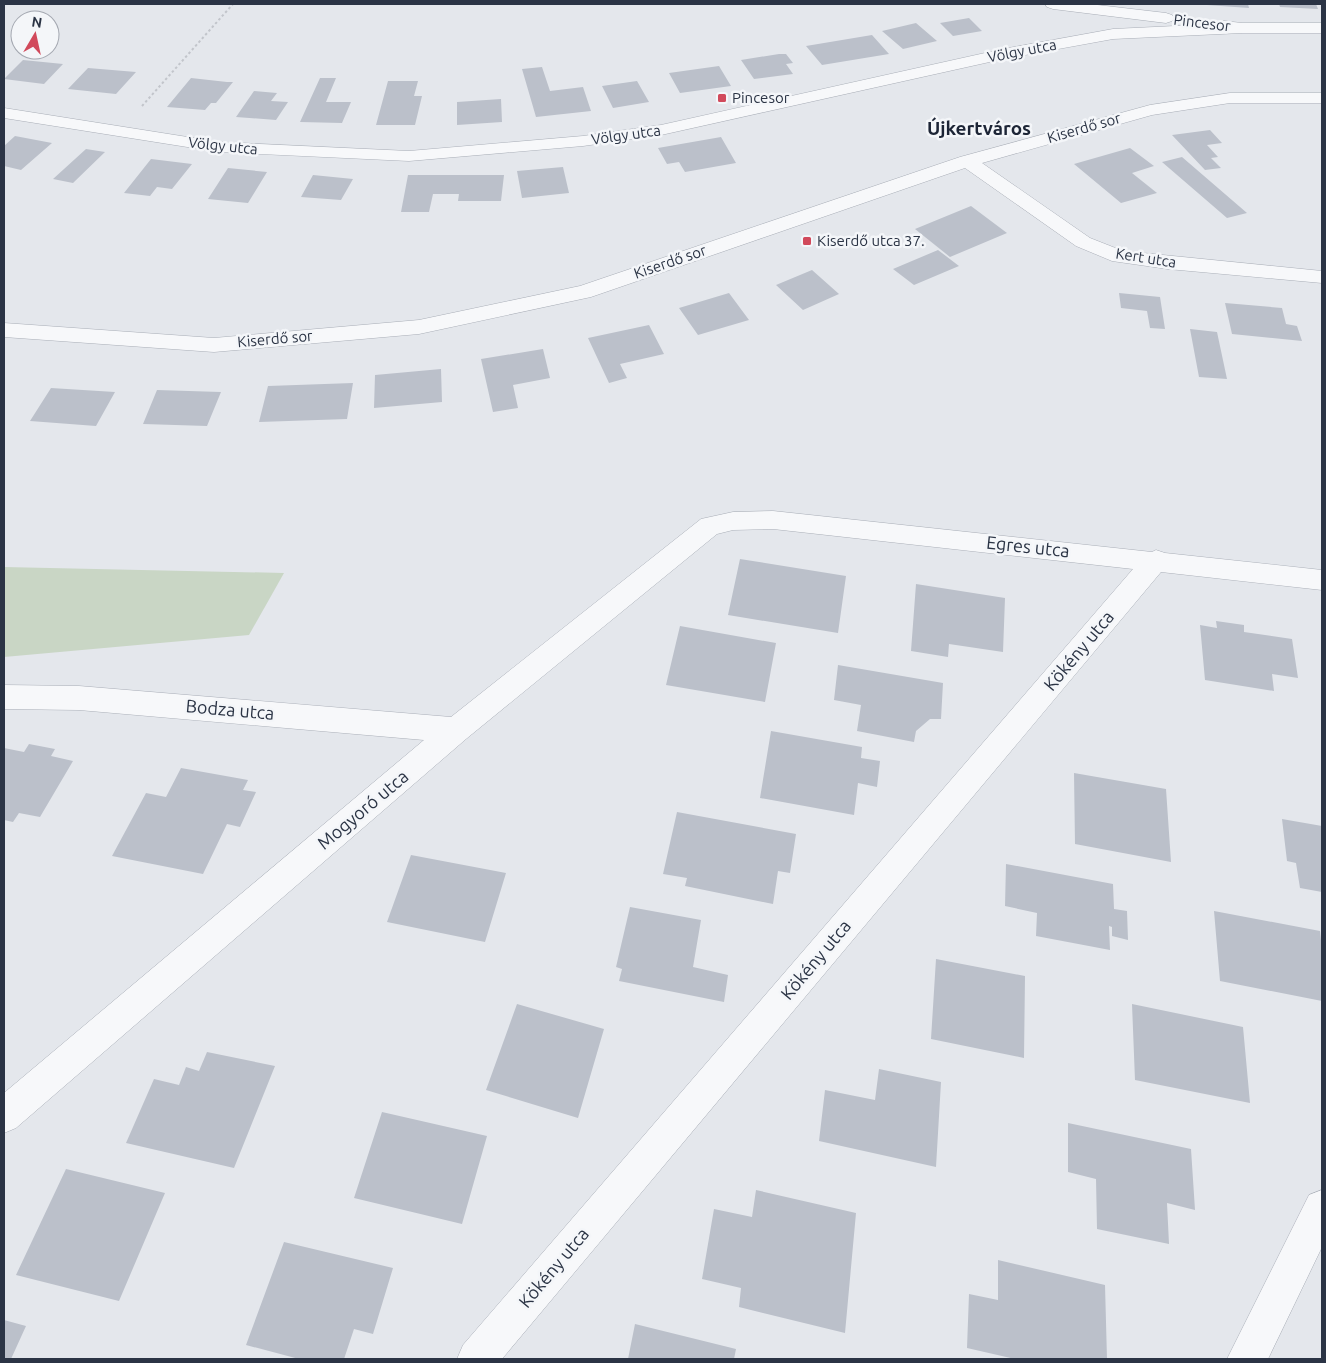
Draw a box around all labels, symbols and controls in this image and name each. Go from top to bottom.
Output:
north arrow [10,10,60,60]
street label: Pincesor [1173,11,1232,34]
text: N [31,13,43,31]
street label: Völgy utca [986,35,1058,66]
place label: Pincesor [732,89,790,106]
marker: Pincesor [716,92,728,104]
street label: Kiserdő sor [1045,109,1123,146]
district label: Újkertváros [927,117,1031,139]
street label: Völgy utca [590,121,662,148]
street label: Völgy utca [187,133,259,158]
place label: Kiserdő utca 37. [817,232,925,249]
marker: Kiserdő utca 37. [801,235,813,247]
street label: Kiserdő sor [631,241,709,282]
street label: Kert utca [1114,244,1178,271]
street label: Kiserdő sor [237,327,314,350]
street label: Egres utca [985,532,1071,560]
street label: Kökény utca [1039,606,1117,694]
street label: Bodza utca [185,695,275,723]
street label: Mogyoró utca [313,766,412,853]
street label: Kökény utca [776,915,854,1003]
street label: Kökény utca [514,1223,592,1311]

